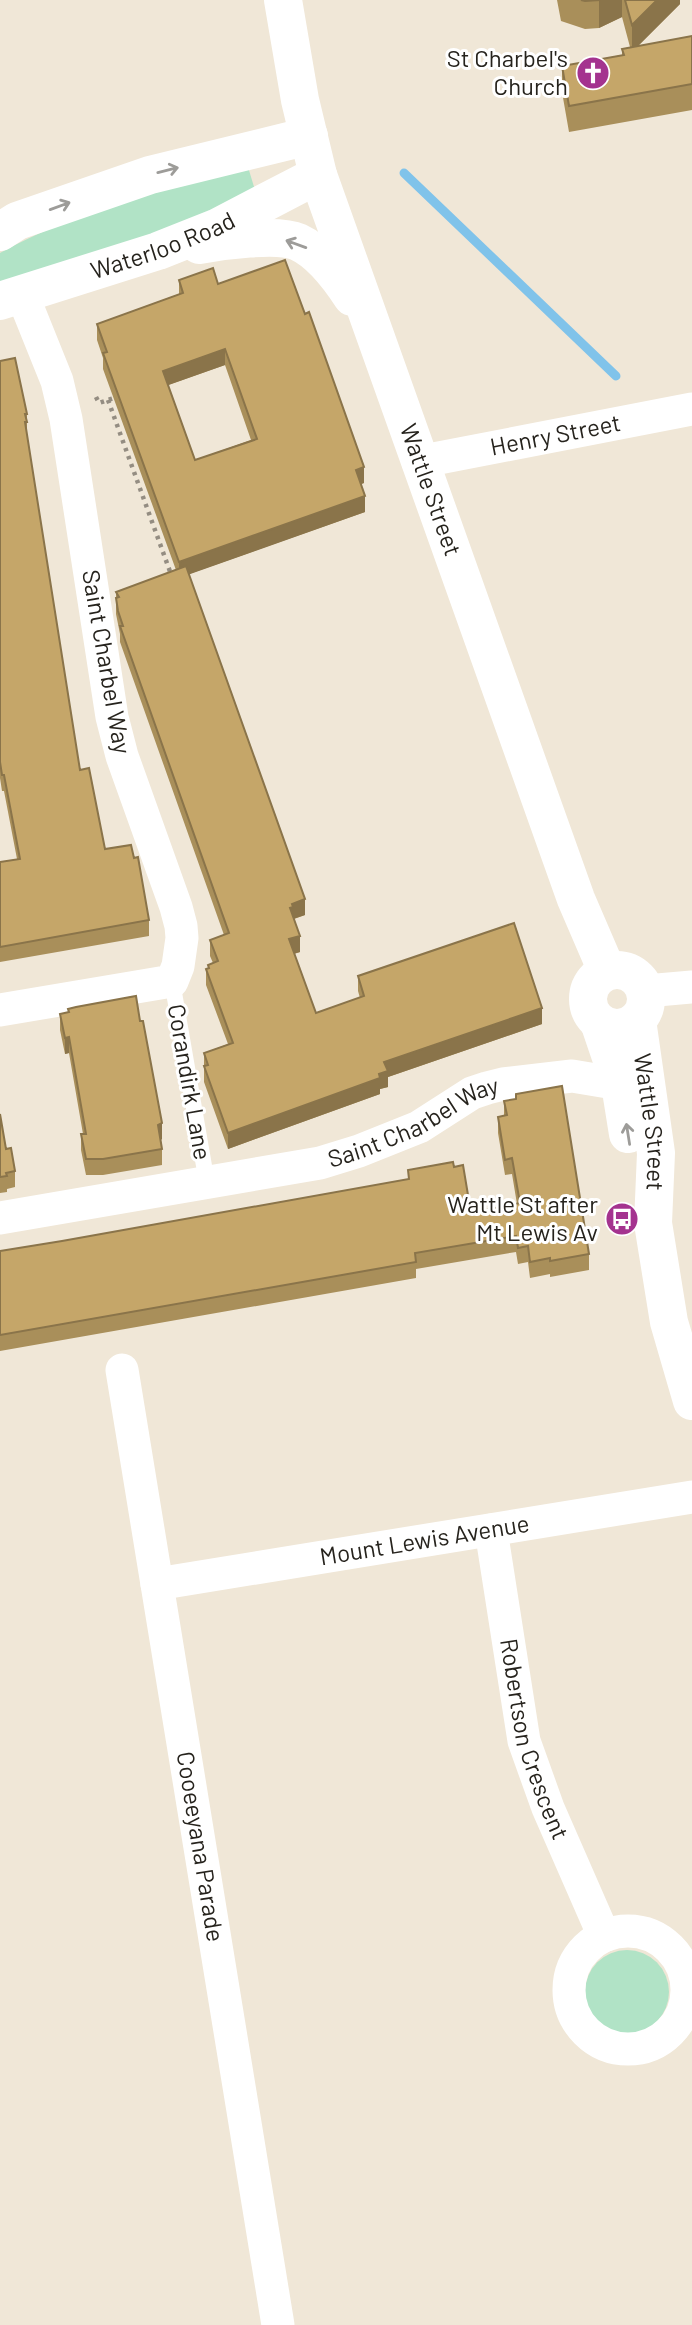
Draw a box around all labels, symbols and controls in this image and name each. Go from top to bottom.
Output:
place label: St Charbel's Church [447,43,568,100]
church icon: St Charbel's Church [574,54,612,92]
one-way arrow [156,163,179,176]
one-way arrow [49,198,71,211]
street label: Waterloo Road [87,205,239,284]
one-way arrow [285,237,307,249]
street label: Henry Street [487,407,623,461]
street label: Wattle Street [395,420,469,560]
street label: Saint Charbel Way [77,567,138,756]
street label: Corandirk Lane [163,1002,218,1162]
street label: Wattle Street [629,1051,672,1191]
street label: Saint Charbel Way [324,1070,501,1173]
one-way arrow [621,1124,634,1146]
place label: Wattle St after Mt Lewis Av [447,1189,598,1246]
bus stop icon: Wattle St after Mt Lewis Av [603,1200,641,1238]
street label: Mount Lewis Avenue [317,1508,531,1570]
street label: Robertson Crescent [495,1636,576,1844]
street label: Cooeeyana Parade [172,1749,231,1944]

